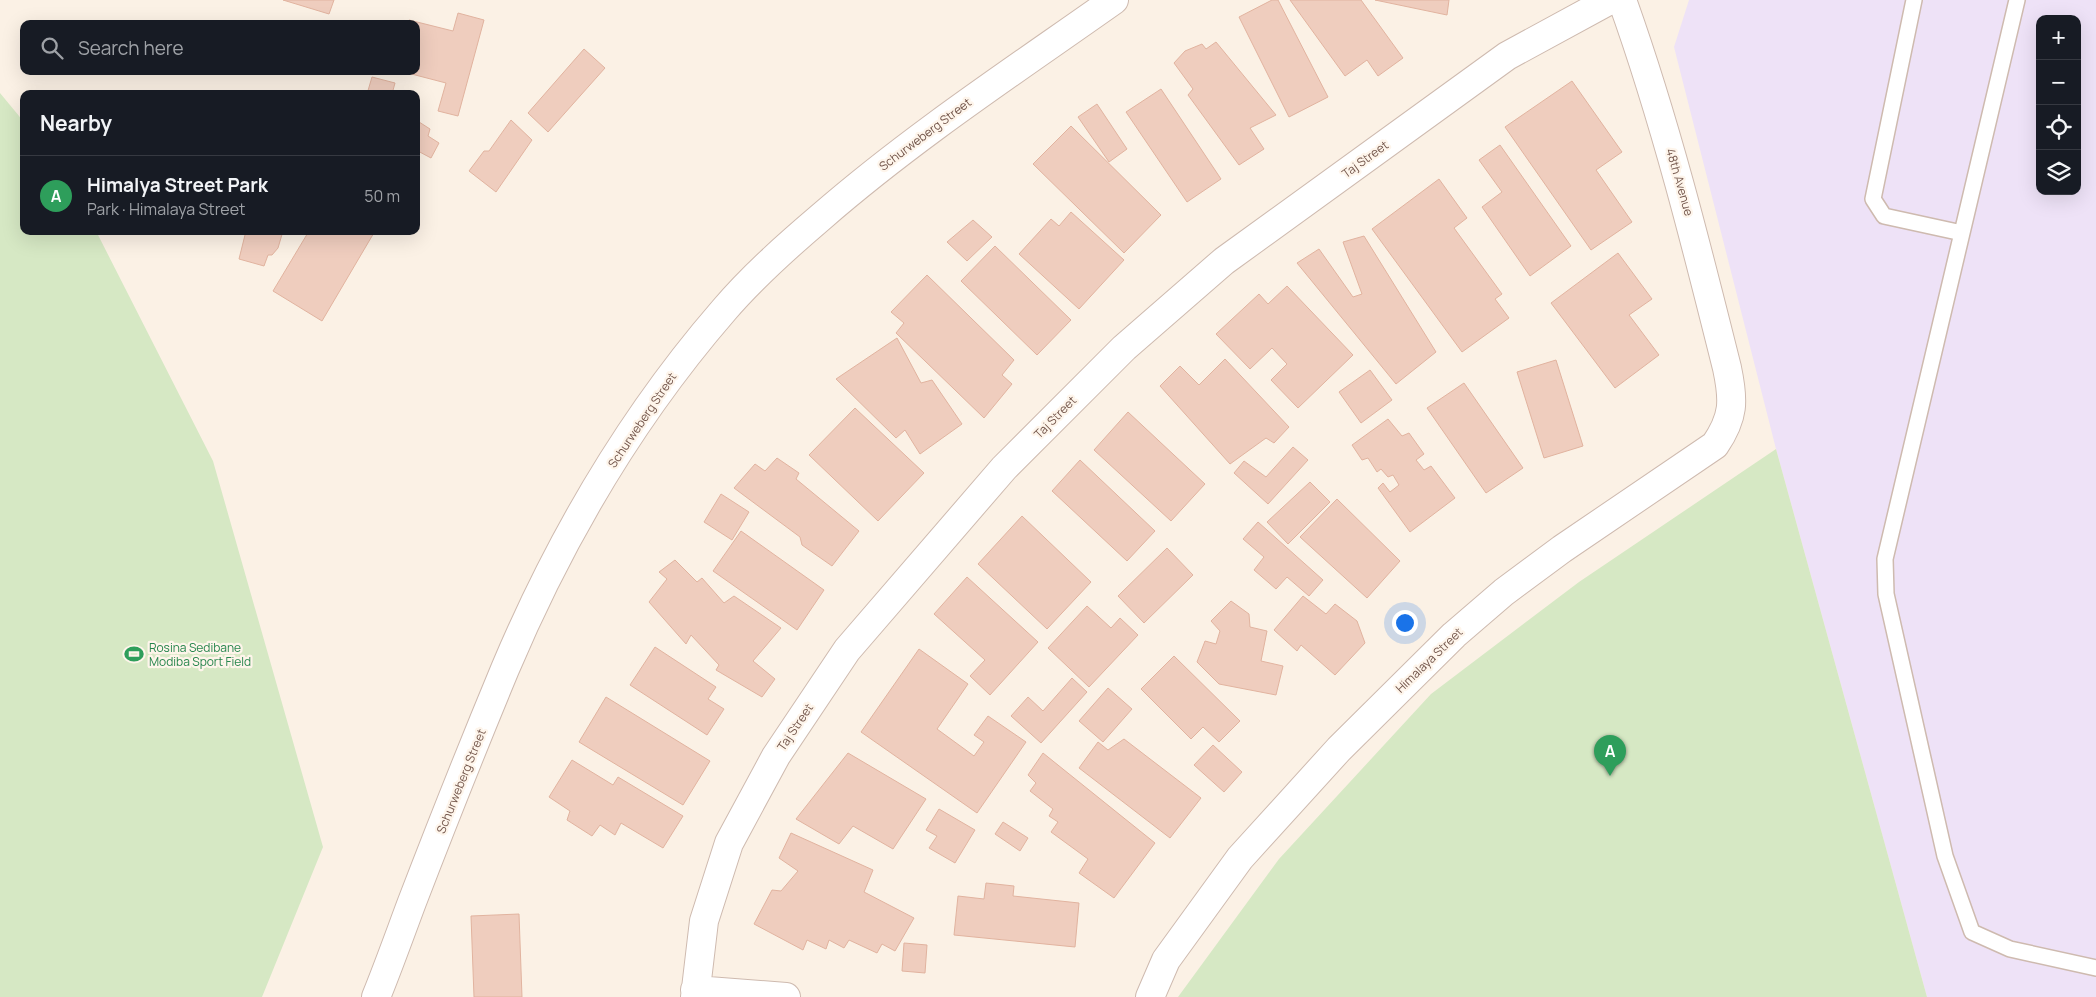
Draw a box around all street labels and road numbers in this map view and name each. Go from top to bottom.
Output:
street label: Schurweberg Street [875,94,975,174]
street label: Taj Street [1338,136,1392,182]
street label: 48th Avenue [1662,146,1698,218]
street label: Schurweberg Street [604,369,680,471]
street label: Taj Street [1030,392,1080,442]
street label: Himalaya Street [1392,623,1466,696]
street label: Taj Street [773,700,817,754]
street label: Schurweberg Street [432,726,490,836]

